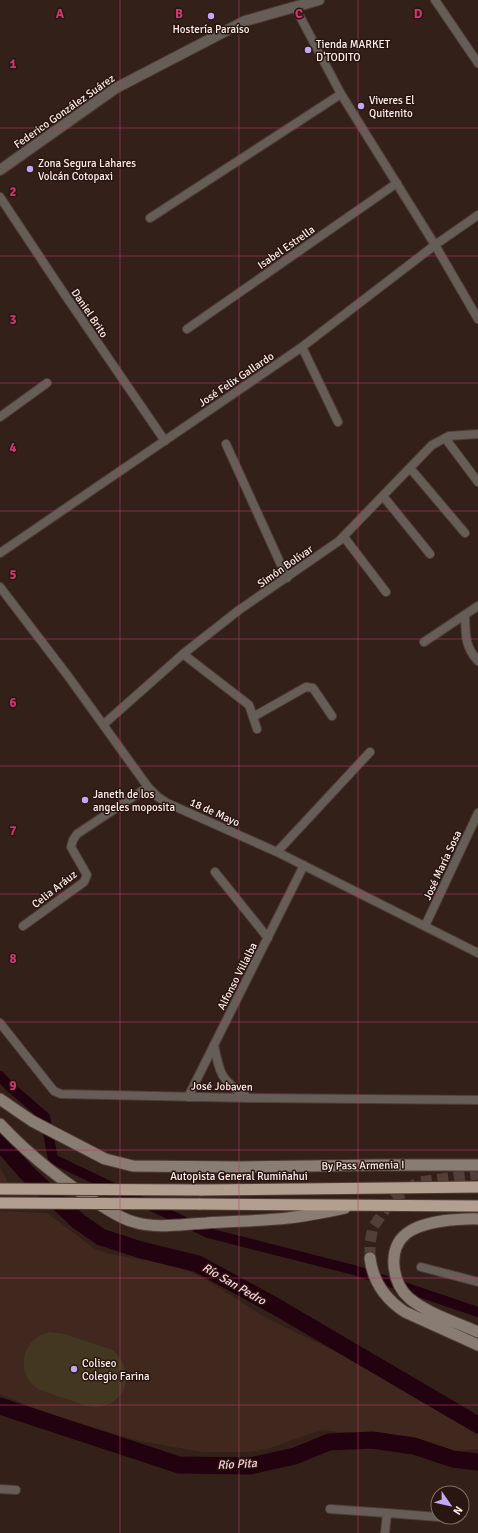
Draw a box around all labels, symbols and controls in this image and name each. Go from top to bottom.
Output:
text: A [56,6,65,22]
text: B [175,6,183,22]
text: C [295,6,303,22]
text: D [414,6,423,22]
marker: Hostería Paraíso [206,11,216,21]
place label: Hostería Paraíso [172,23,250,36]
place label: Tienda MARKET D'TODITO [316,38,391,64]
marker: Tienda MARKET D'TODITO [303,45,313,55]
text: 1 [9,56,17,72]
street label: Federico González Suárez [11,72,117,151]
place label: Viveres El Quitenito [369,94,415,120]
marker: Viveres El Quitenito [356,101,366,111]
place label: Zona Segura Lahares Volcán Cotopaxi [38,157,136,183]
marker: Zona Segura Lahares Volcán Cotopaxi [25,164,35,174]
text: 2 [9,184,17,200]
street label: Isabel Estrella [255,223,318,272]
street label: Daniel Brito [69,286,111,340]
text: 3 [9,312,17,328]
street label: José Felix Gallardo [196,349,277,409]
text: 4 [9,440,17,456]
street label: Simón Bolívar [255,542,316,590]
text: 5 [9,567,17,583]
text: 6 [9,695,17,711]
place label: Janeth de los angeles moposita [93,788,175,814]
marker: Janeth de los angeles moposita [80,795,90,805]
street label: 18 de Mayo [188,796,242,829]
text: 7 [9,823,17,839]
street label: José María Sosa [421,828,464,902]
street label: Celia Aráuz [29,868,79,911]
street label: Alfonso Villalba [215,940,260,1012]
text: 8 [9,951,17,967]
text: 9 [9,1078,17,1094]
street label: José Jobaven [191,1079,253,1094]
street label: By Pass Armenia I [321,1158,405,1173]
street label: Autopista General Rumiñahui [170,1170,308,1183]
water label: Río San Pedro [199,1260,269,1309]
place label: Coliseo Colegio Farina [82,1357,150,1383]
marker: Coliseo Colegio Farina [69,1364,79,1374]
water label: Río Pita [217,1456,258,1473]
north arrow [430,1485,470,1525]
text: N [450,1504,465,1517]

